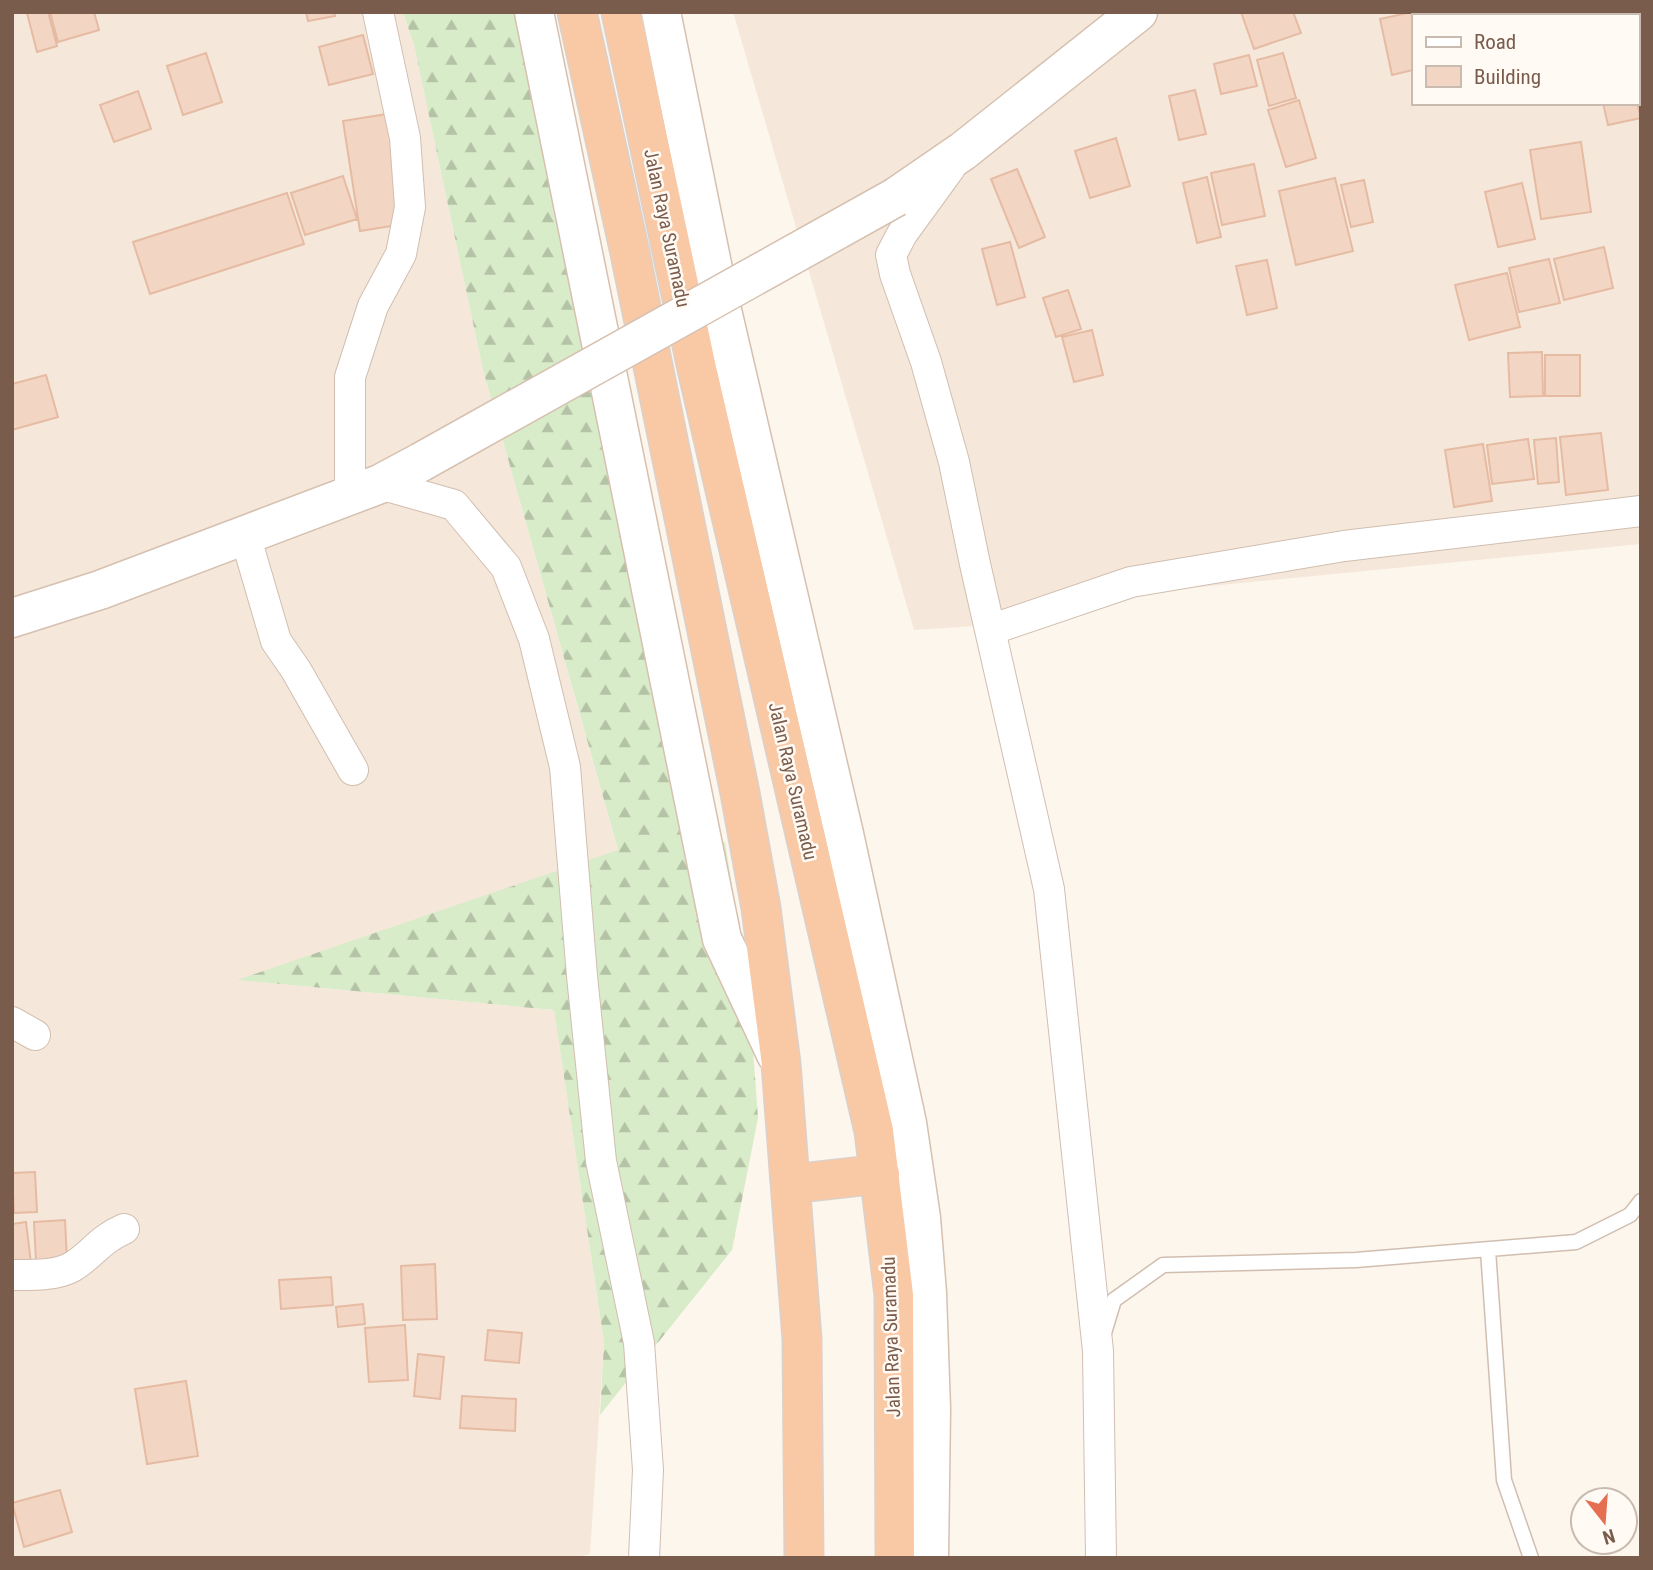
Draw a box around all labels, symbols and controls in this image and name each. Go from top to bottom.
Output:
legend [1412,14,1639,105]
text: Road [1474,30,1516,54]
text: Building [1474,65,1541,89]
street label: Jalan Raya Suramadu [639,147,695,309]
street label: Jalan Raya Suramadu [764,700,822,862]
street label: Jalan Raya Suramadu [877,1256,905,1418]
north arrow [1569,1486,1639,1556]
text: N [1600,1524,1618,1549]

